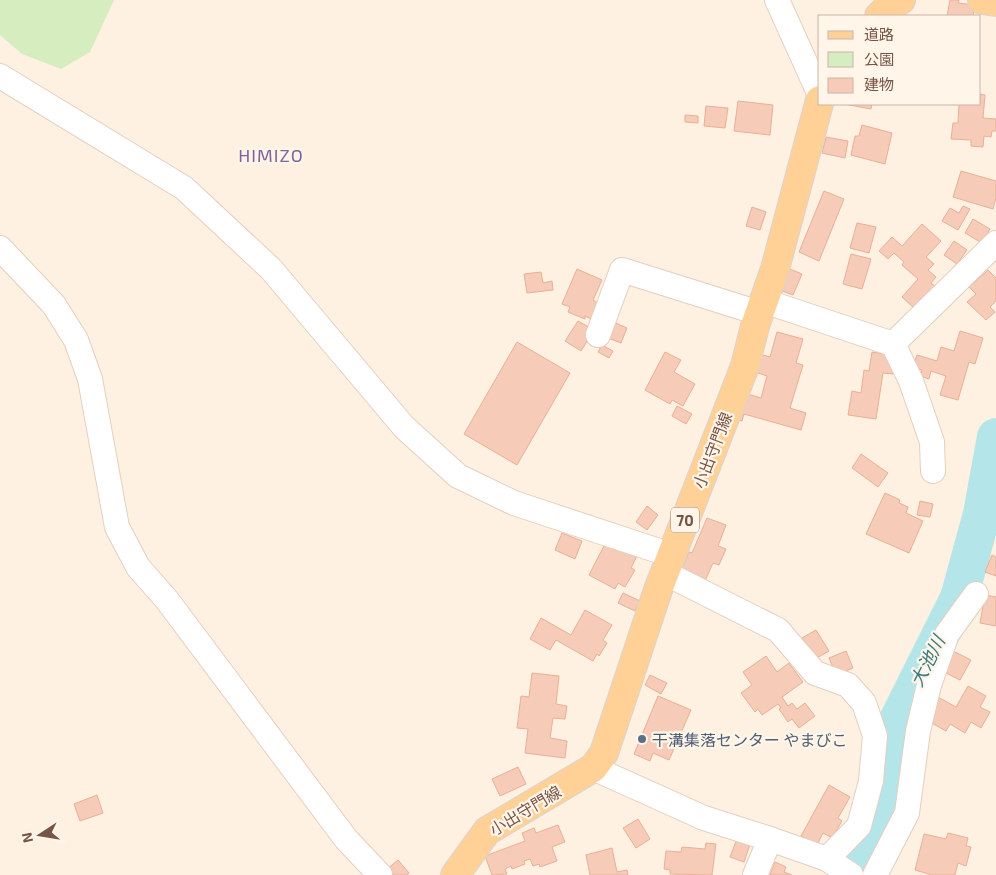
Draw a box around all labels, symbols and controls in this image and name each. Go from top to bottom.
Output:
legend [818,15,981,105]
text: 道路 [864,25,894,43]
text: 公園 [864,50,894,68]
text: 建物 [864,75,894,93]
district label: HIMIZO [238,144,304,166]
street label: 小出守門線 [689,409,735,491]
road number: 70 [671,508,699,532]
water label: 大池川 [905,630,950,690]
place label: 干溝集落センター やまびこ [652,730,848,749]
marker: 干溝集落センター やまびこ [636,733,648,745]
street label: 小出守門線 [486,781,564,839]
north arrow [15,810,65,860]
text: N [17,831,36,845]

